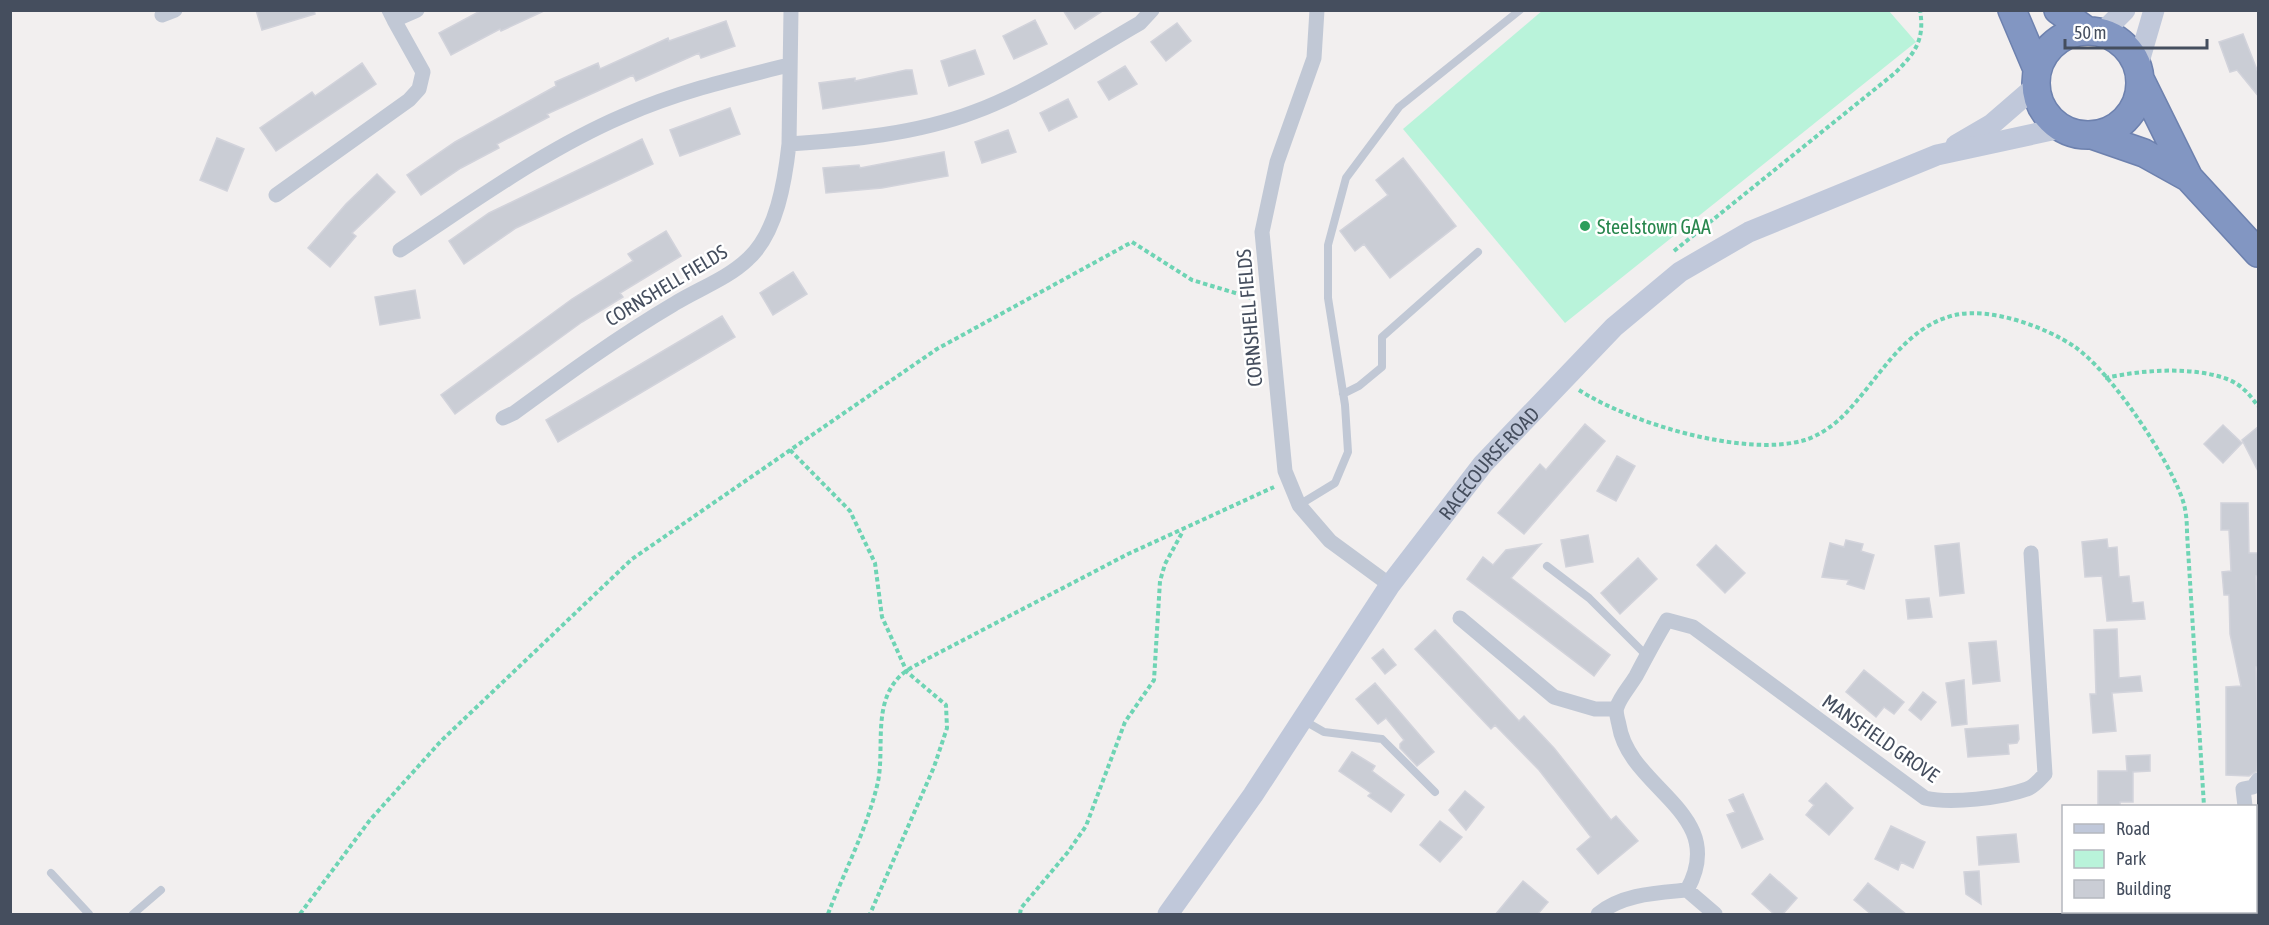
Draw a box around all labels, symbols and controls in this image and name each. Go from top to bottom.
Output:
scale bar [2065,12,2208,50]
text: 50 m [2074,22,2106,43]
place label: Steelstown GAA [1597,215,1711,238]
marker: Steelstown GAA [1578,219,1592,233]
street label: CORNSHELL FIELDS [601,240,731,330]
street label: CORNSHELL FIELDS [1232,248,1266,388]
street label: RACECOURSE ROAD [1433,402,1543,524]
street label: MANSFIELD GROVE [1818,689,1944,787]
legend [2062,805,2257,913]
text: Road [2116,818,2150,839]
text: Park [2116,848,2146,869]
text: Building [2116,878,2171,899]

